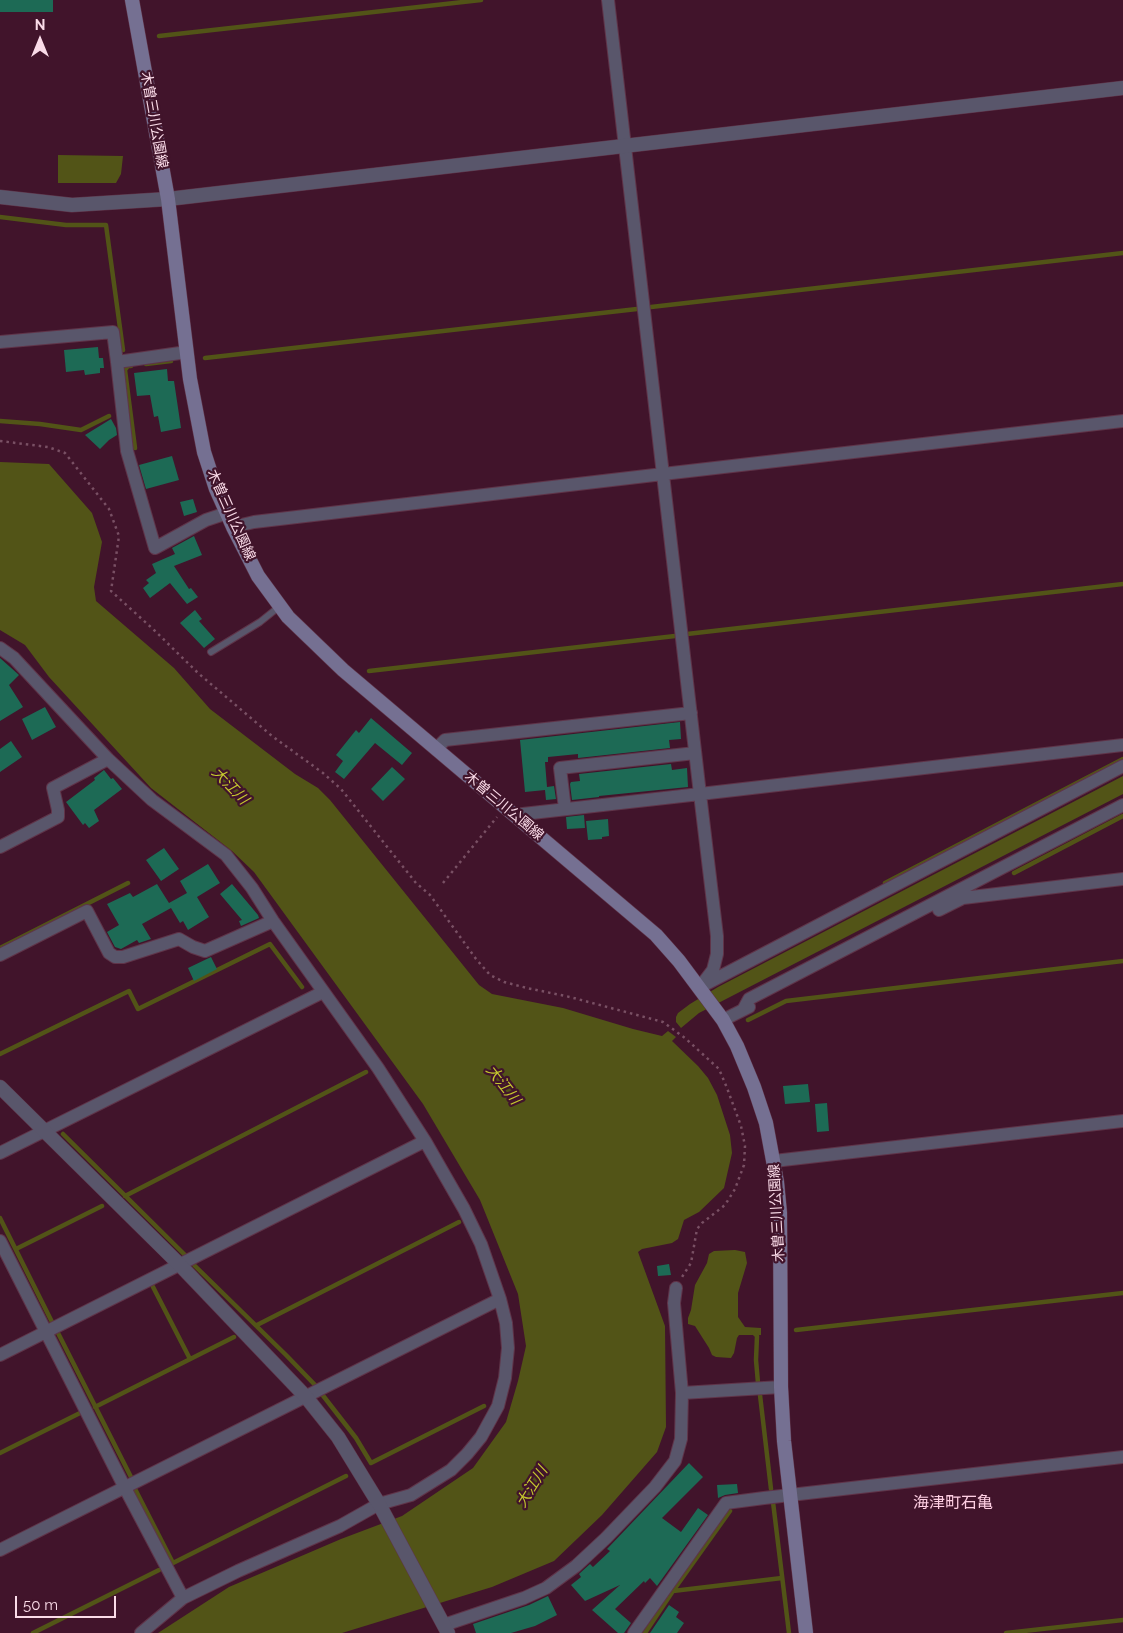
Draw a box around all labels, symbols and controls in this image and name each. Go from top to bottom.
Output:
north arrow [15,15,65,65]
text: N [35,17,45,33]
street label: 木曽三川公園線 [137,70,171,170]
street label: 木曽三川公園線 [203,467,259,563]
water label: 大江川 [208,764,252,808]
street label: 木曽三川公園線 [461,768,547,844]
water label: 大江川 [482,1062,524,1108]
street label: 木曽三川公園線 [766,1164,788,1262]
water label: 大江川 [512,1463,552,1511]
district label: 海津町石亀 [913,1493,993,1513]
scale bar [18,1586,119,1618]
text: 50 m [23,1596,58,1614]

